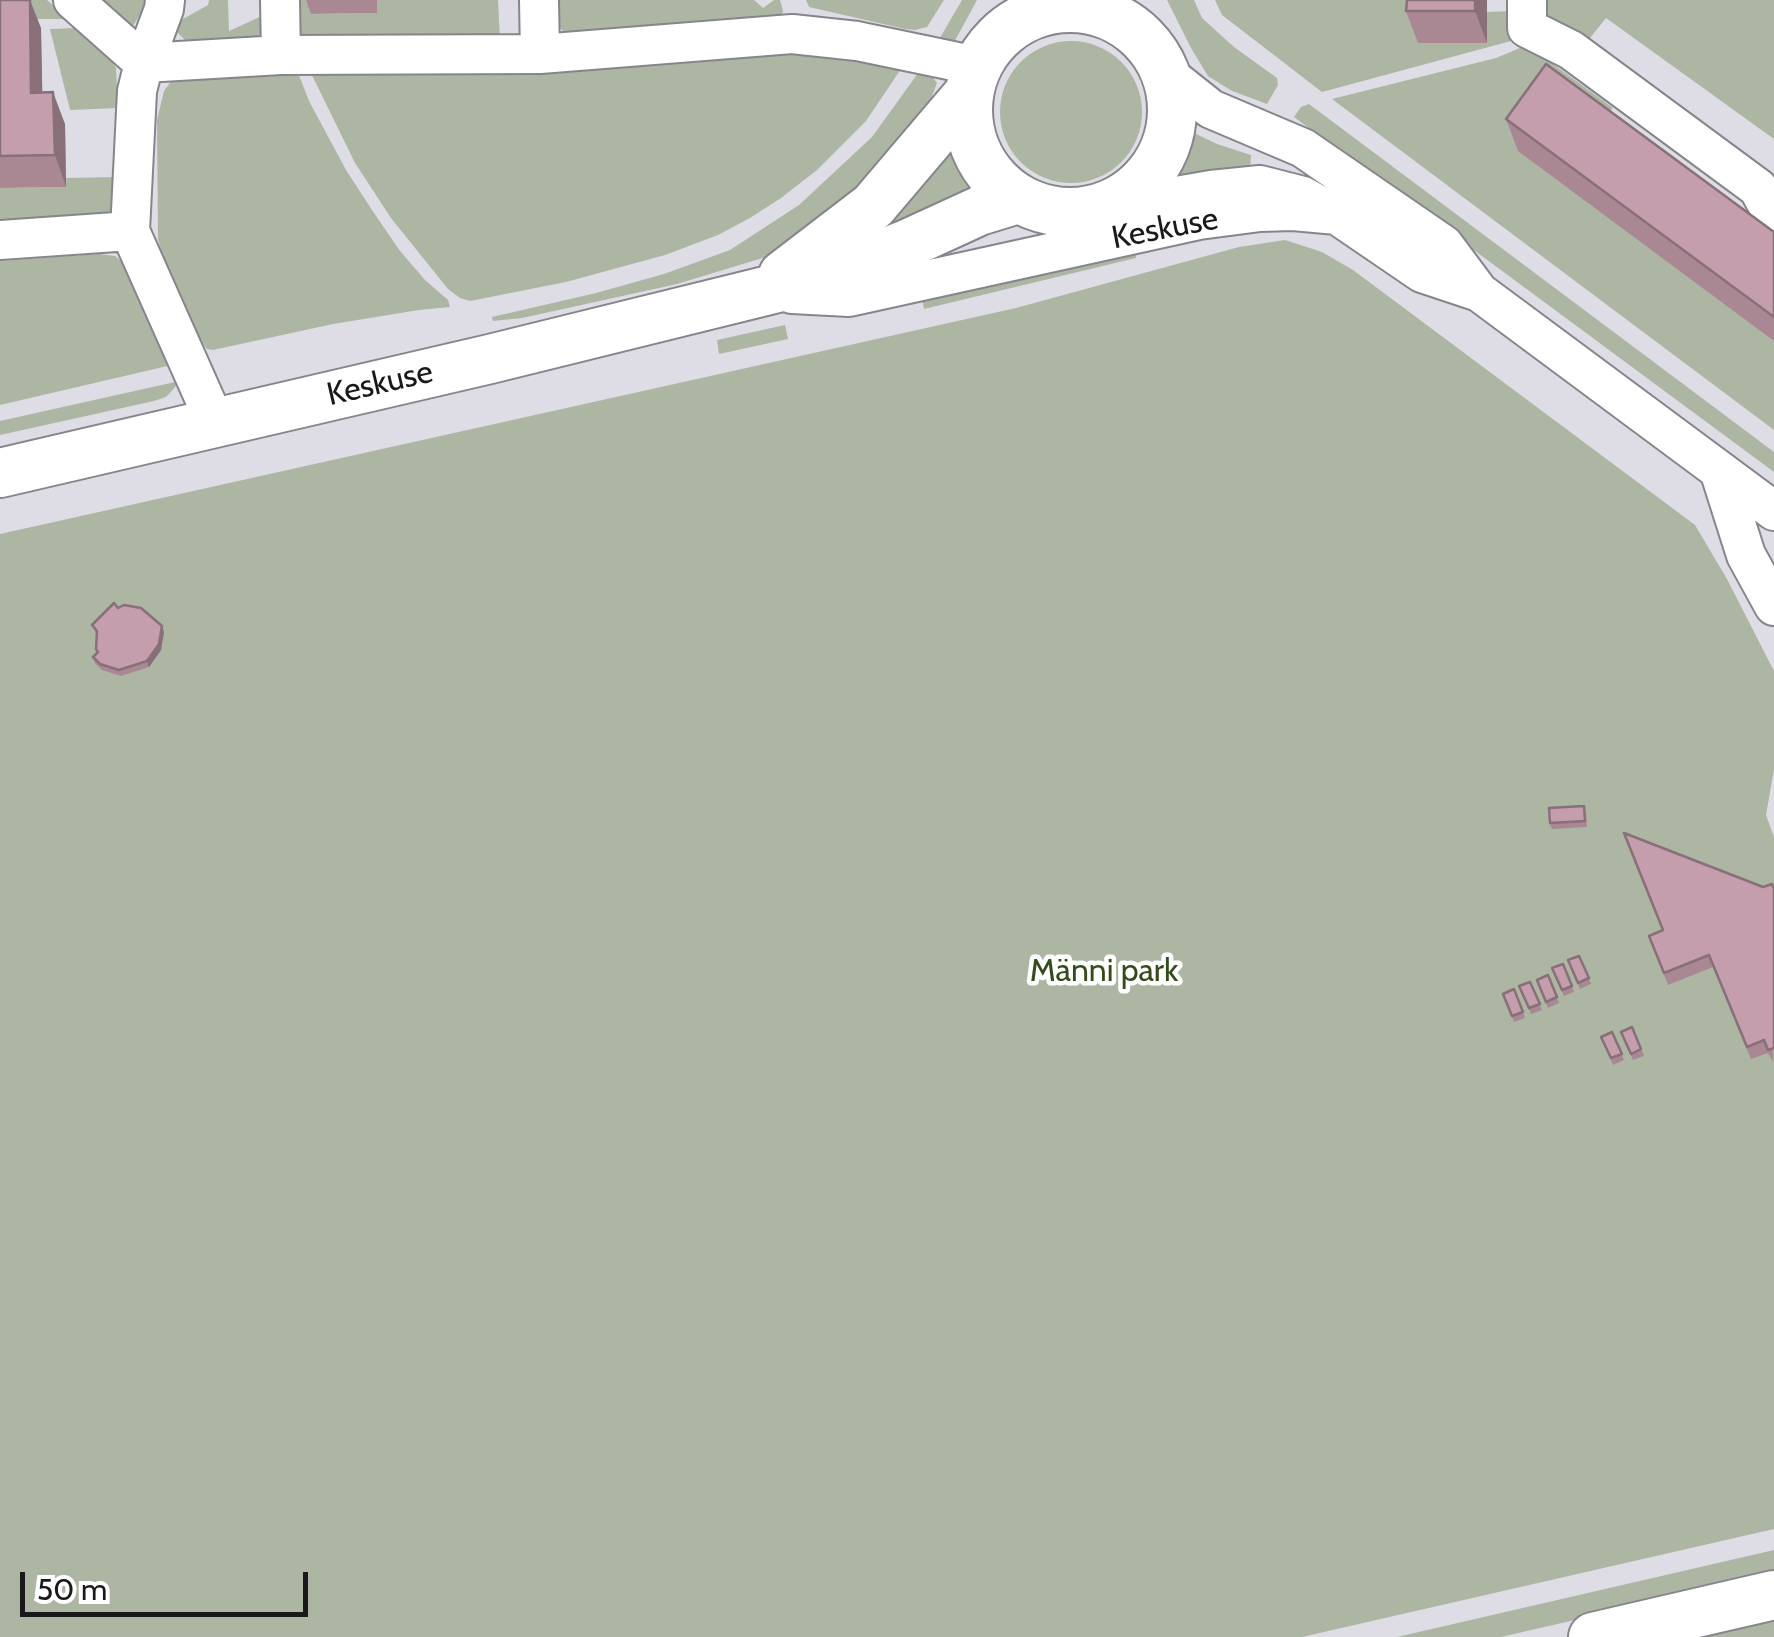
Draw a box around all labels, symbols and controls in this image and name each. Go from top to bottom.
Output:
street label: Keskuse [1109,200,1221,258]
street label: Keskuse [323,353,437,415]
park label: Männi park [1030,953,1178,991]
scale bar [25,1552,312,1614]
text: 50 m [37,1571,107,1608]

